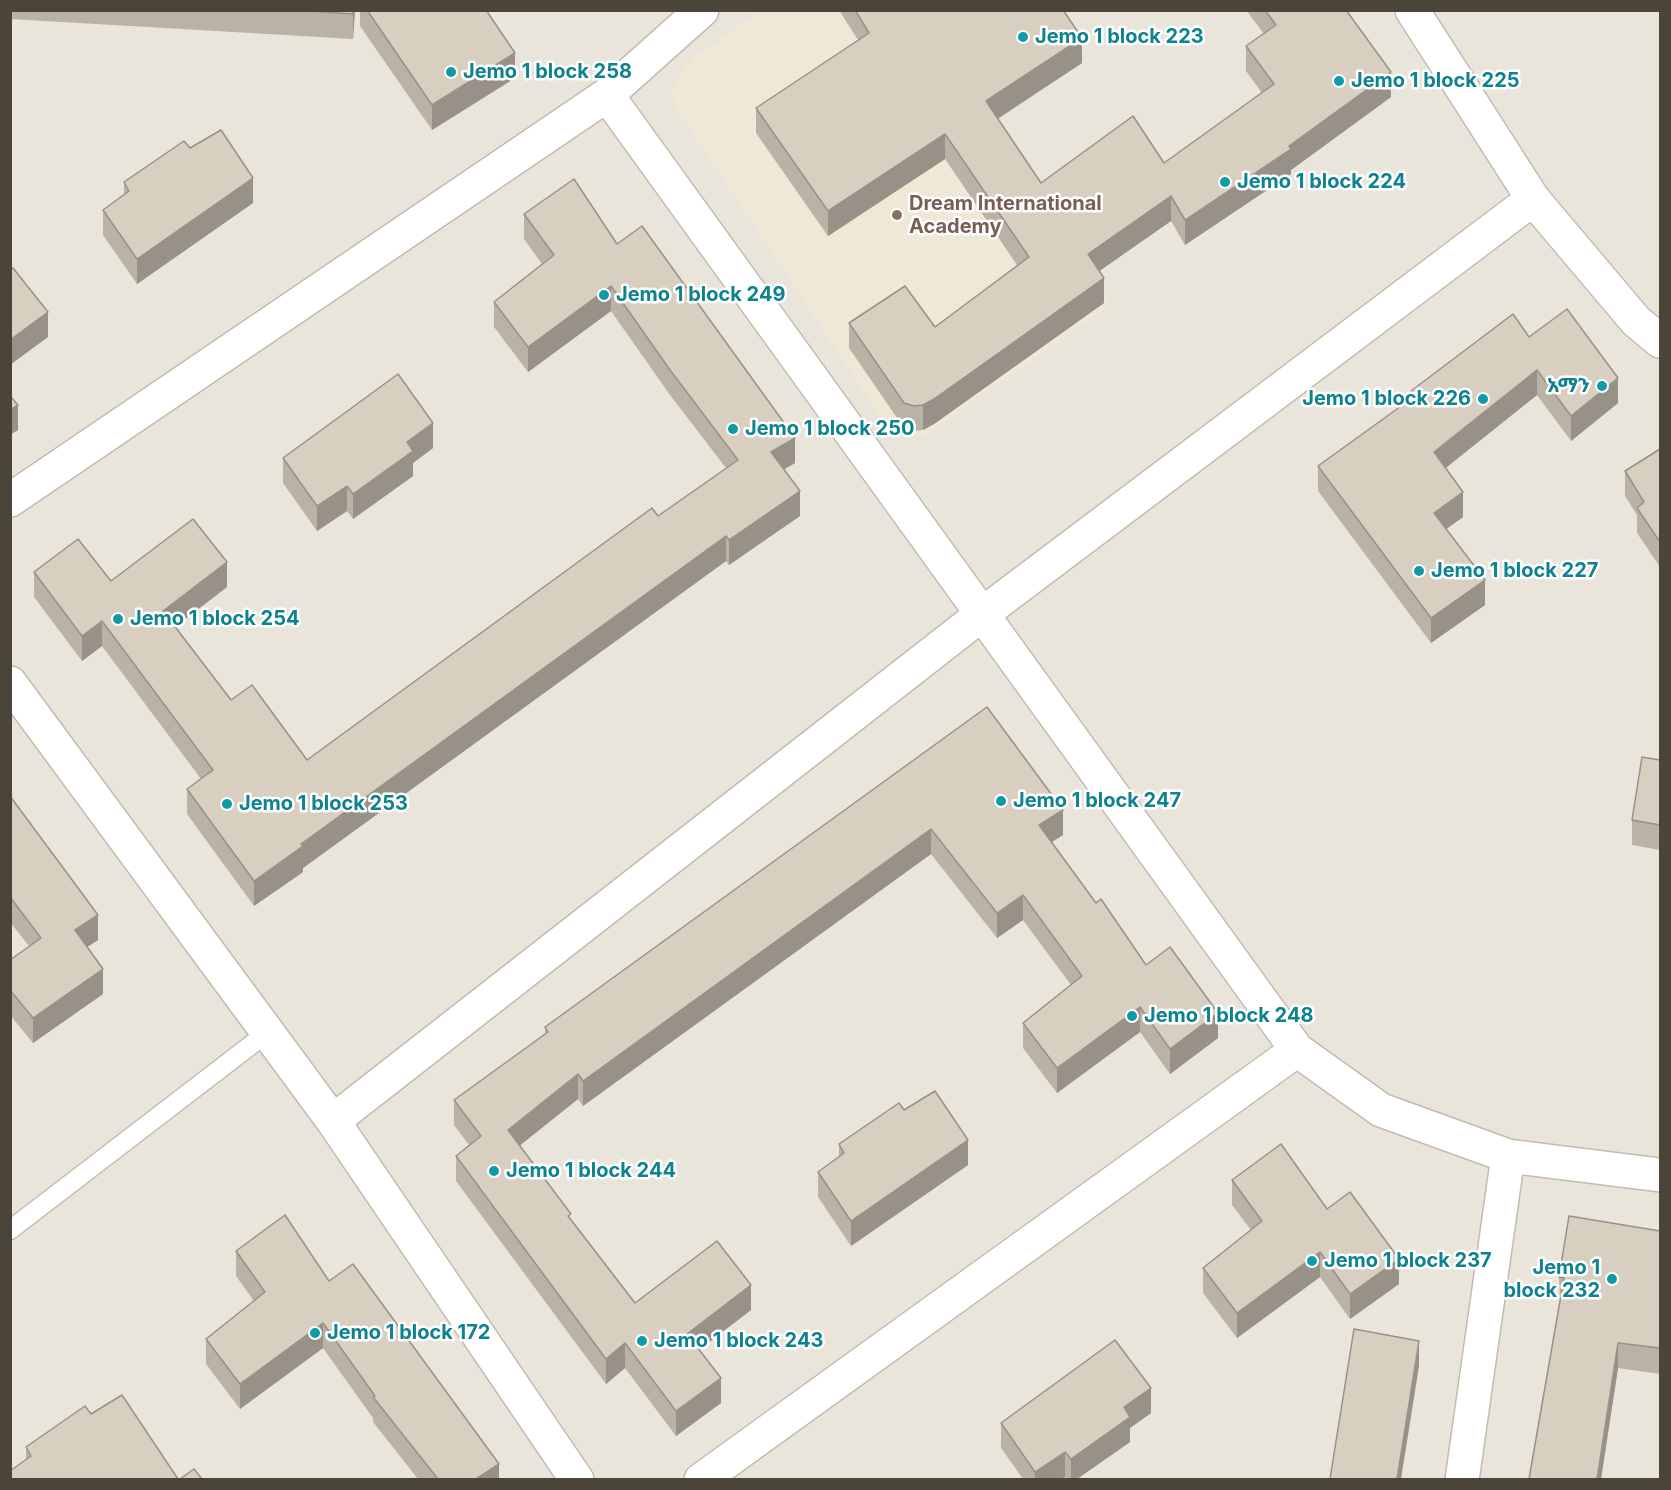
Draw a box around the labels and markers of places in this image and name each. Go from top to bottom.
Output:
place label: Jemo 1 block 223 [1035,25,1204,49]
marker: Jemo 1 block 223 [1016,30,1030,44]
place label: Jemo 1 block 258 [463,60,632,84]
marker: Jemo 1 block 258 [444,65,458,79]
place label: Jemo 1 block 225 [1351,69,1520,93]
marker: Jemo 1 block 225 [1332,74,1346,88]
place label: Jemo 1 block 224 [1237,170,1406,194]
marker: Jemo 1 block 224 [1218,175,1232,189]
place label: Dream International Academy [909,192,1102,239]
marker: Dream International Academy [890,208,904,222]
place label: Jemo 1 block 249 [616,283,785,307]
marker: Jemo 1 block 249 [597,288,611,302]
place label: አማን [1547,374,1590,398]
marker: አማን [1595,379,1609,393]
place label: Jemo 1 block 226 [1302,387,1471,411]
marker: Jemo 1 block 226 [1476,392,1490,406]
place label: Jemo 1 block 250 [745,417,914,441]
marker: Jemo 1 block 250 [726,422,740,436]
place label: Jemo 1 block 227 [1431,559,1598,583]
marker: Jemo 1 block 227 [1412,564,1426,578]
place label: Jemo 1 block 254 [130,607,300,631]
marker: Jemo 1 block 254 [111,612,125,626]
place label: Jemo 1 block 247 [1013,789,1181,813]
place label: Jemo 1 block 253 [239,792,408,816]
marker: Jemo 1 block 247 [994,794,1008,808]
marker: Jemo 1 block 253 [220,797,234,811]
place label: Jemo 1 block 248 [1144,1004,1313,1028]
marker: Jemo 1 block 248 [1125,1009,1139,1023]
place label: Jemo 1 block 244 [506,1159,676,1183]
marker: Jemo 1 block 244 [487,1164,501,1178]
place label: Jemo 1 block 237 [1324,1249,1492,1273]
marker: Jemo 1 block 237 [1305,1254,1319,1268]
place label: Jemo 1 block 232 [1503,1256,1600,1303]
marker: Jemo 1 block 232 [1605,1272,1619,1286]
place label: Jemo 1 block 172 [327,1321,490,1345]
marker: Jemo 1 block 172 [308,1326,322,1340]
place label: Jemo 1 block 243 [654,1329,823,1353]
marker: Jemo 1 block 243 [635,1334,649,1348]

